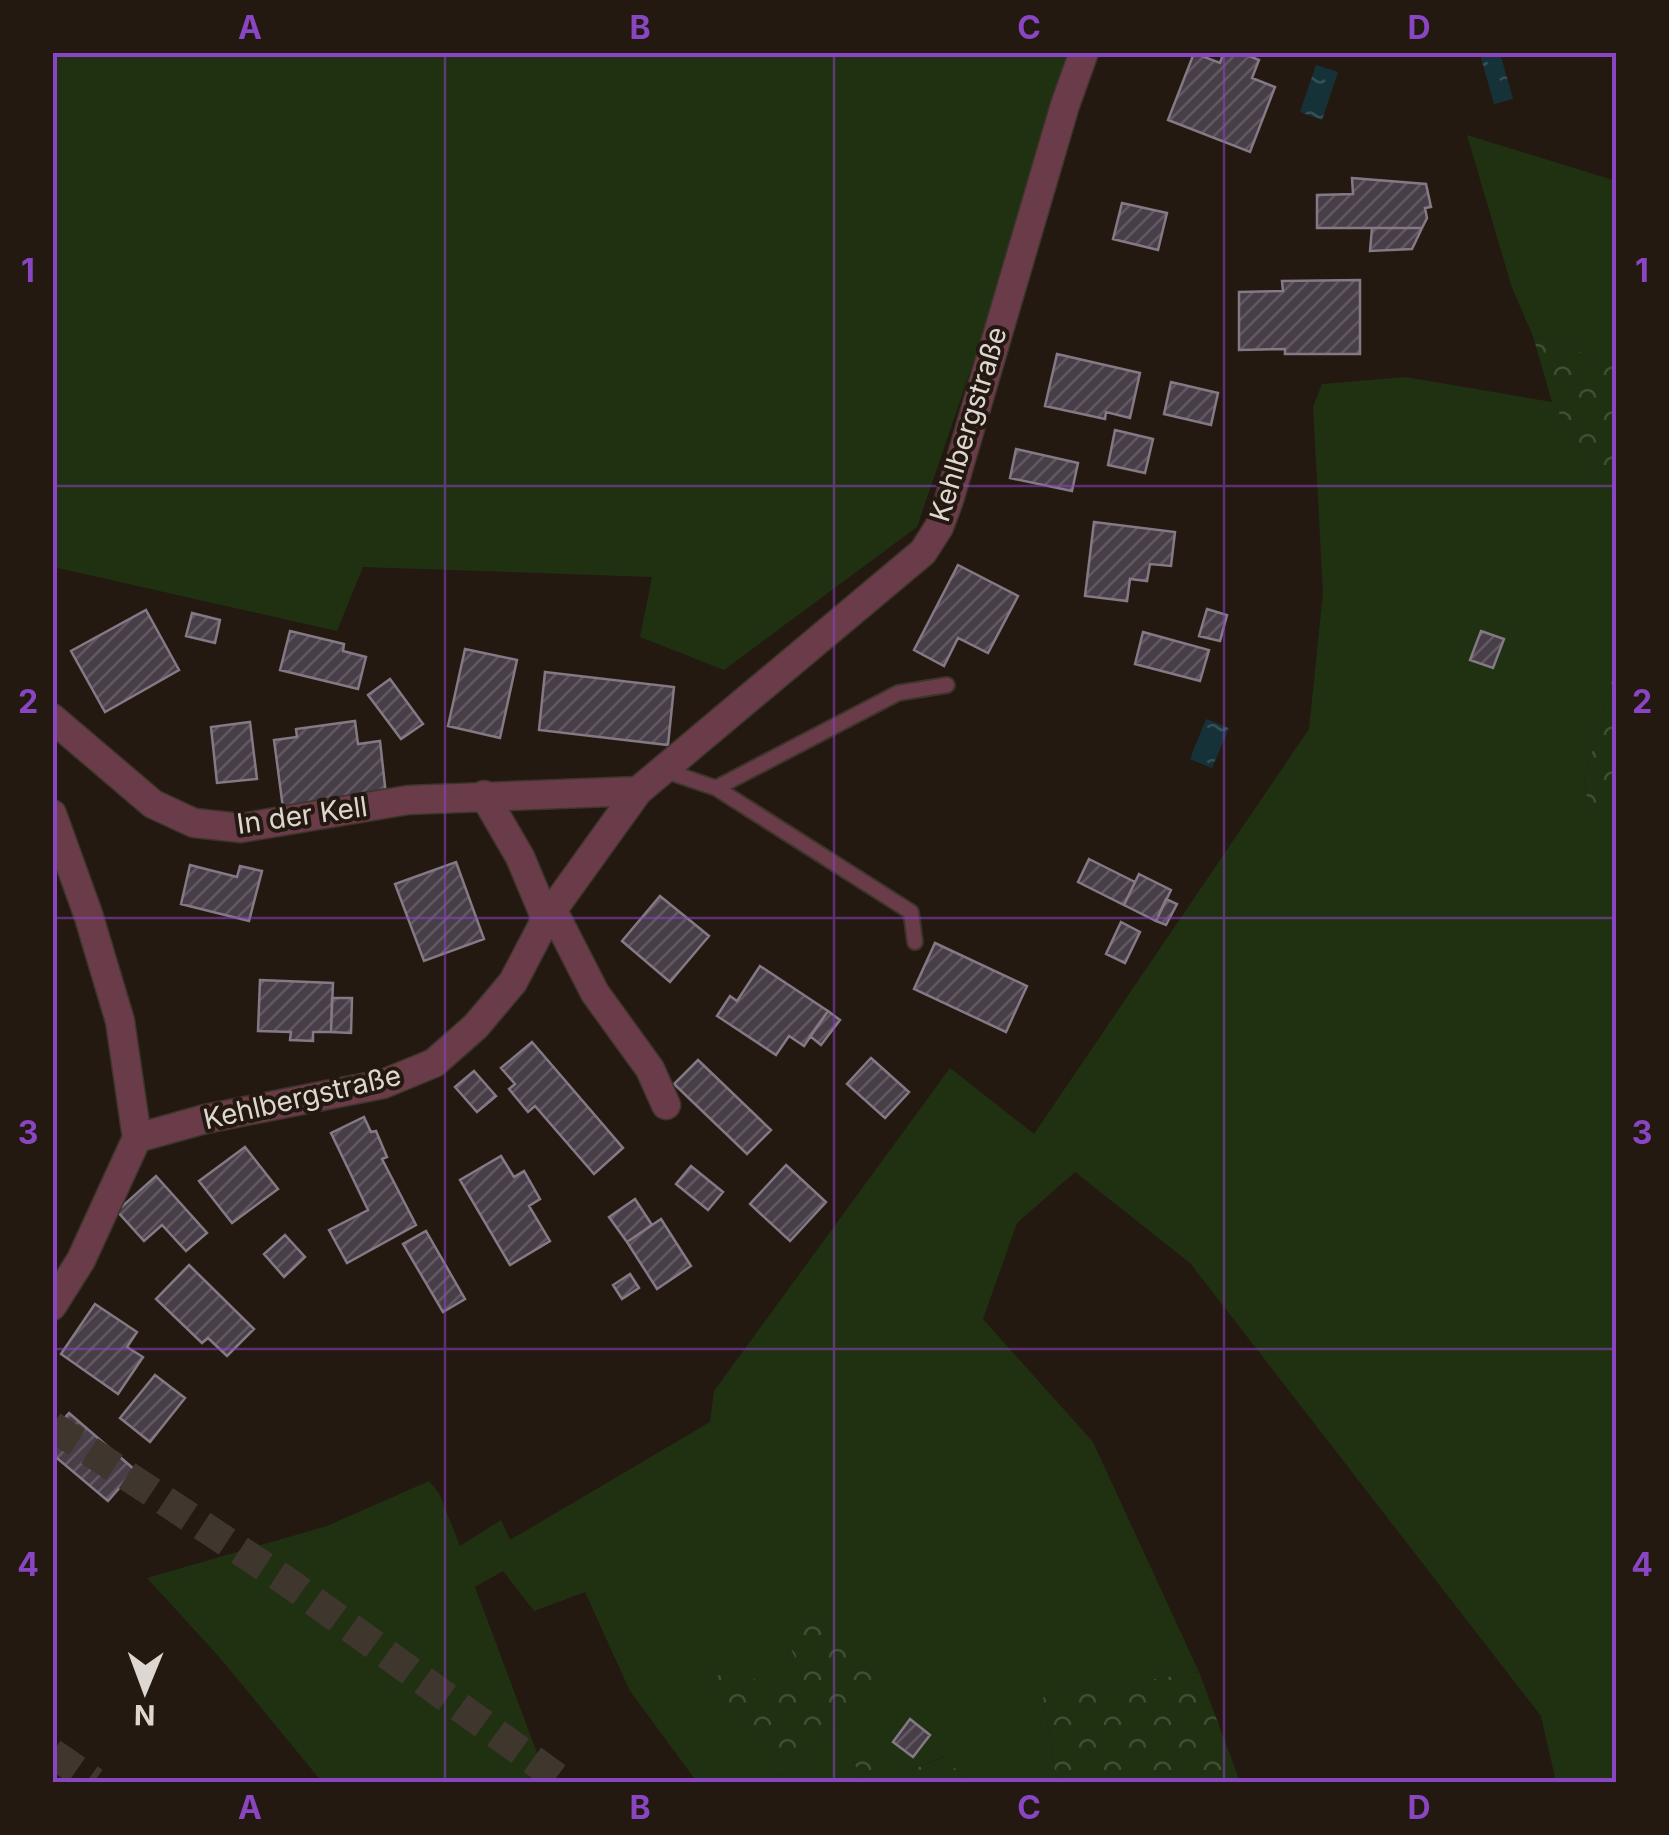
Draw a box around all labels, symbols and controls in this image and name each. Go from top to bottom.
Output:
text: A [238,8,262,47]
text: B [629,8,651,47]
text: C [1017,8,1041,47]
text: D [1407,8,1431,47]
text: 1 [21,251,35,290]
text: 1 [1635,251,1649,290]
street label: Kehlbergstraße [922,323,1014,525]
text: 2 [18,682,38,721]
text: 2 [1632,682,1652,721]
street label: In der Kell [235,789,369,841]
street label: Kehlbergstraße [200,1058,404,1136]
text: 3 [18,1113,38,1152]
text: 3 [1632,1113,1652,1152]
text: 4 [17,1545,39,1584]
text: 4 [1631,1545,1653,1584]
north arrow [95,1640,195,1740]
text: N [134,1698,156,1732]
text: A [238,1788,262,1827]
text: B [629,1788,651,1827]
text: C [1017,1788,1041,1827]
text: D [1407,1788,1431,1827]

